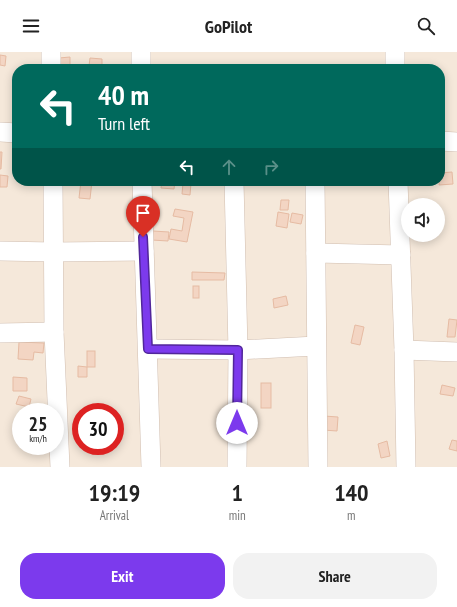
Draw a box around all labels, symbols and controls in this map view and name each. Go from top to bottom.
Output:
icon: menu [20,15,42,37]
text: GoPilot [205,15,252,38]
icon: search [415,15,437,37]
text: 40 m [98,76,149,113]
icon: left [32,80,84,132]
text: Turn left [98,112,150,135]
icon: left [176,156,198,178]
icon: ahead [218,156,240,178]
icon: right [260,156,282,178]
pin [126,196,160,237]
map controls [401,198,445,242]
button: sound [401,198,445,242]
icon: arrive [132,202,154,224]
position arrow [216,402,258,444]
speed limit sign: 30 [72,403,124,455]
text: 25 [28,411,48,437]
text: km/h [29,432,47,445]
text: 19:19 [88,477,140,508]
text: 1 [231,477,243,508]
text: 140 [334,477,369,508]
text: Arrival [100,507,129,524]
text: min [229,507,246,524]
text: m [347,507,356,524]
button: Exit [20,553,225,599]
button: Share [233,553,437,599]

